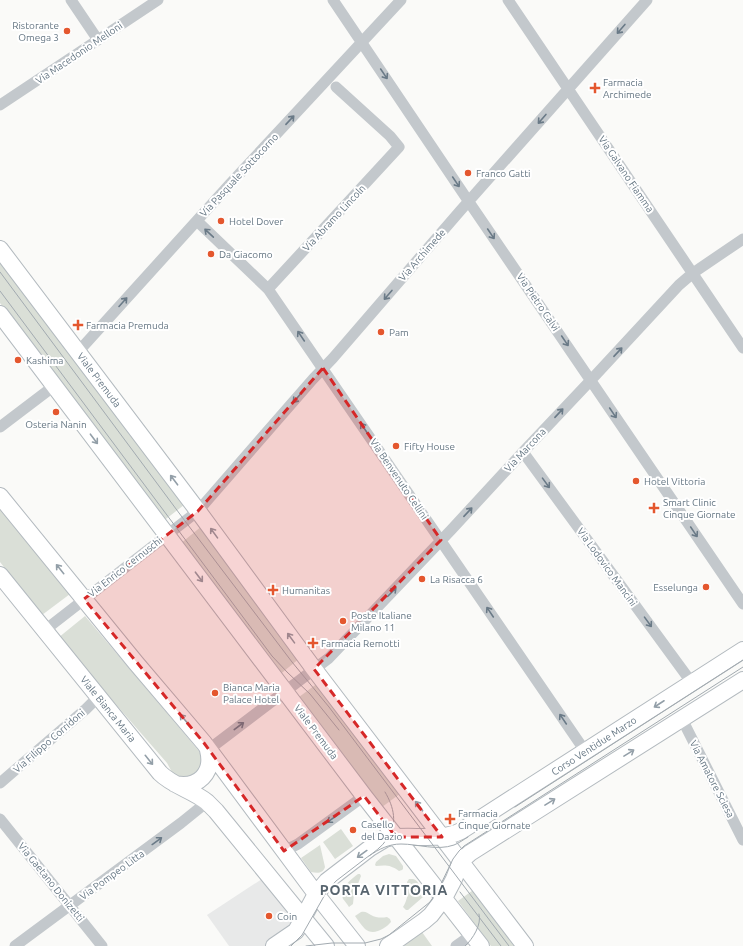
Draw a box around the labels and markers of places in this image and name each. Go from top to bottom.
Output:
place label: Ristorante Omega 3 [12,20,59,43]
marker: Ristorante Omega 3 [62,26,72,36]
place label: Farmacia Archimede [603,77,652,100]
marker: Farmacia Archimede [590,83,600,93]
marker: Franco Gatti [463,168,473,178]
place label: Franco Gatti [476,168,531,179]
marker: Hotel Dover [216,216,226,226]
place label: Hotel Dover [229,216,283,227]
marker: Da Giacomo [206,249,216,259]
place label: Da Giacomo [219,249,273,260]
marker: Farmacia Premuda [73,320,83,330]
place label: Farmacia Premuda [86,320,169,331]
marker: Pam [376,327,386,337]
place label: Pam [389,327,409,338]
marker: Kashima [13,355,23,365]
place label: Kashima [26,355,63,366]
marker: Osteria Nanin [51,407,61,417]
place label: Osteria Nanin [25,419,87,430]
marker: Fifty House [391,441,401,451]
place label: Fifty House [404,441,455,452]
marker: Hotel Vittoria [631,476,641,486]
place label: Hotel Vittoria [644,476,705,487]
place label: Smart Clinic Cinque Giornate [663,497,736,520]
marker: Smart Clinic Cinque Giornate [648,502,660,514]
marker: La Risacca 6 [417,574,427,584]
place label: La Risacca 6 [430,574,483,585]
place label: Esselunga [653,582,698,593]
marker: Esselunga [701,582,711,592]
marker: Humanitas [267,584,279,596]
place label: Humanitas [282,585,330,596]
place label: Poste Italiane Milano 11 [351,610,412,633]
marker: Poste Italiane Milano 11 [338,616,348,626]
marker: Farmacia Remotti [308,638,318,648]
place label: Farmacia Remotti [321,638,400,649]
place label: Bianca Maria Palace Hotel [223,682,280,705]
marker: Bianca Maria Palace Hotel [210,688,220,698]
place label: Farmacia Cinque Giornate [458,808,531,831]
marker: Farmacia Cinque Giornate [445,814,455,824]
place label: Casello del Dazio [361,819,403,842]
marker: Casello del Dazio [348,825,358,835]
marker: Coin [264,911,274,921]
place label: Coin [277,911,297,922]

